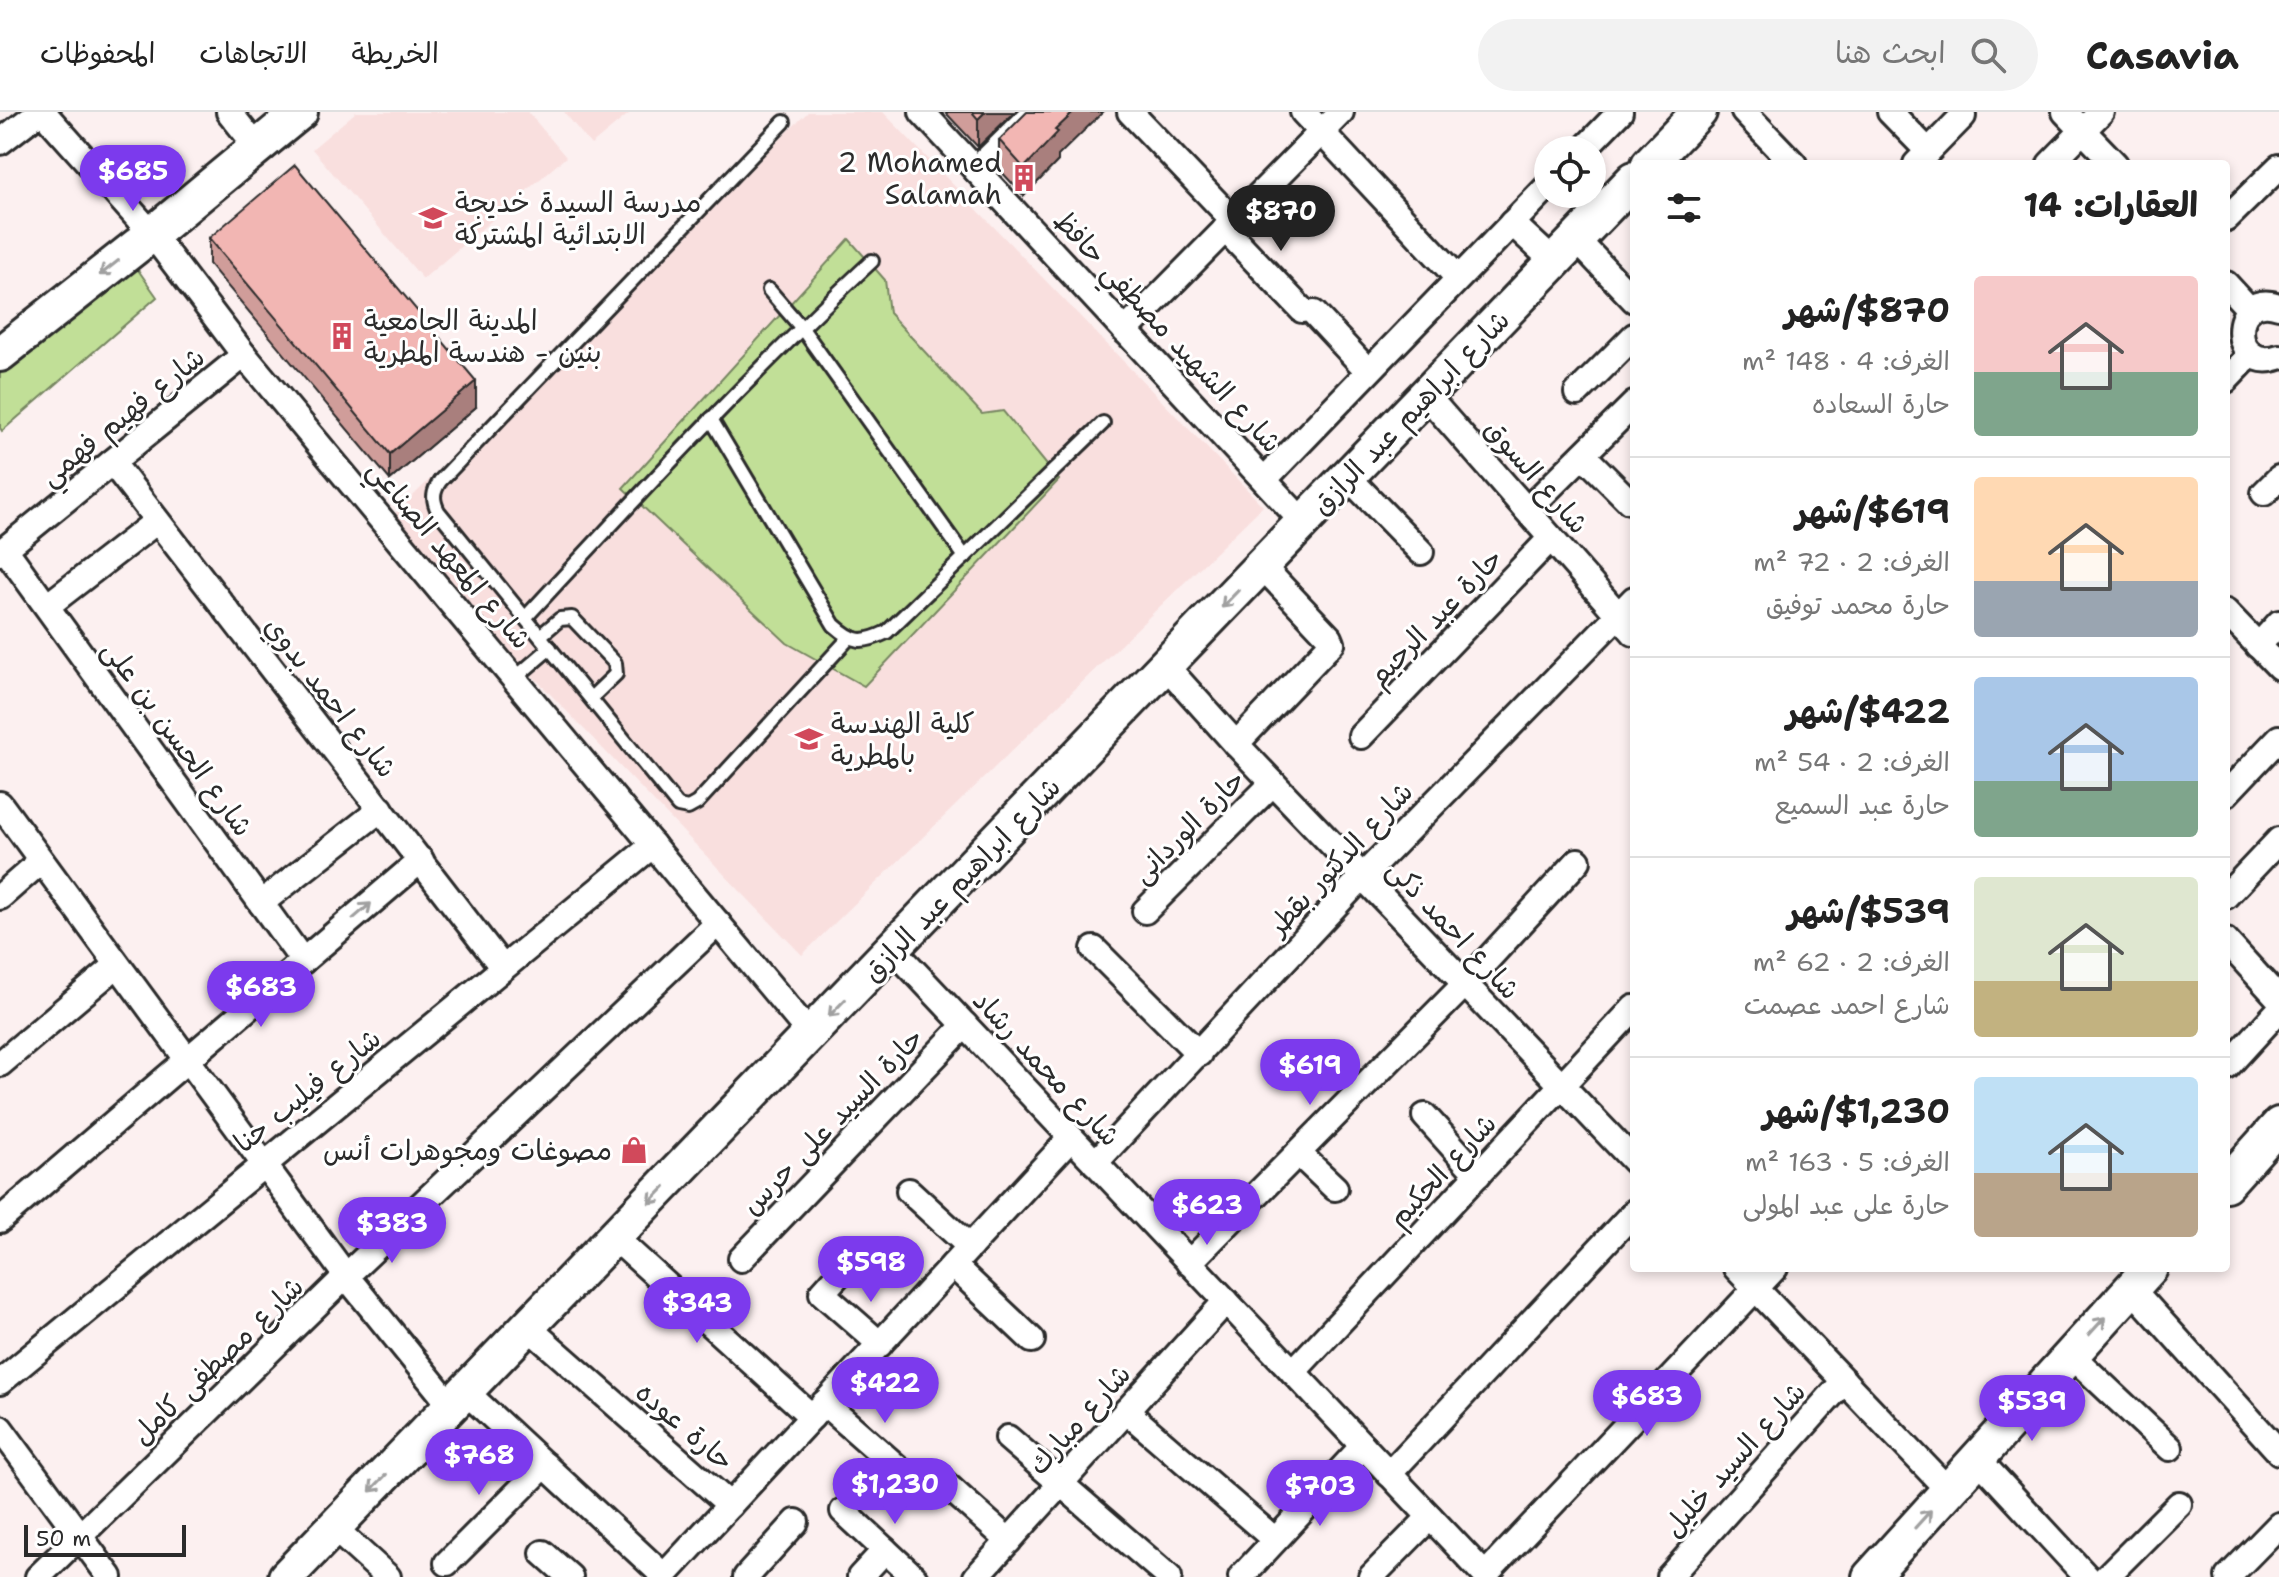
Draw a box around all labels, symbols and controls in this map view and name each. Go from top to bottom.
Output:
search box [1478,19,2038,91]
text: Casavia [2086,30,2239,81]
text: ابحث هنا [1835,32,1946,73]
icon: search [1966,33,2010,77]
text: المحفوظات [40,34,155,72]
text: الاتجاهات [199,34,307,72]
text: الخريطة [351,34,439,72]
map controls [1534,136,1606,208]
button: locate [1534,136,1606,208]
place label: 2 Mohamed Salamah [838,143,1002,213]
pin: $685 [86,145,180,213]
text: $685 [98,153,168,188]
building icon: 2 Mohamed Salamah [1009,163,1039,193]
text: العقارات: 14 [2023,182,2198,228]
place label: مدرسة السيدة خديجة الابتدائية المشتركة [455,183,702,253]
pin: $870 [1234,185,1328,253]
icon: filters [1662,186,1706,230]
text: $870 [1245,193,1317,228]
street label: شارع الشهيد مصطفي حافظ [1041,201,1291,465]
school or university icon: مدرسة السيدة خديجة الابتدائية المشتركة [418,203,448,233]
one-way arrow [99,259,120,277]
text: $870/شهر [1785,287,1950,333]
place label: المدينة الجامعية بنين - هندسة المطرية [364,301,602,371]
street label: شارع ابراهيم عبد الرازق [1302,301,1520,525]
icon: home [2038,308,2134,404]
building icon: المدينة الجامعية بنين - هندسة المطرية [327,321,357,351]
street label: شارع فهيم فهمي [32,338,216,499]
text: الغرف: 4 · 148 m² [1742,343,1950,378]
text: حارة السعاده [1812,386,1950,421]
street label: شارع السوق [1476,410,1598,542]
street label: شارع المعهد الصناعي [355,451,541,661]
text: $619/شهر [1796,488,1950,534]
icon: home [2038,509,2134,605]
street label: حارة عبد الرحيم [1359,539,1513,697]
text: الغرف: 2 · 72 m² [1753,544,1950,579]
text: حارة محمد توفيق [1766,587,1950,622]
one-way arrow [1222,588,1240,608]
street label: شارع احمد بدوي [254,609,406,787]
street label: شارع الحسن بن على [93,632,262,844]
text: $422/شهر [1787,688,1950,734]
place label: كلية الهندسة بالمطرية [831,704,975,774]
icon: home [2038,709,2134,805]
school or university icon: كلية الهندسة بالمطرية [794,724,824,754]
text: الغرف: 2 · 54 m² [1754,744,1950,779]
street label: حارة الوردانى [1123,761,1253,891]
street label: شارع ابراهيم عبد الرازق [853,768,1071,992]
street label: شارع الدكتور بقطر [1258,773,1422,945]
text: حارة عبد السميع [1775,787,1950,822]
street label: شارع احمد ذكى [1378,850,1529,1008]
text: $539/شهر [1788,888,1950,934]
one-way arrow [351,902,371,920]
icon: home [2038,909,2134,1005]
text: الغرف: 2 · 62 m² [1753,944,1950,979]
pin: $683 [214,961,308,1029]
text: $683 [225,969,297,1004]
street label: شارع محمد رشاد [964,982,1129,1155]
text: شارع احمد عصمت [1744,987,1950,1022]
one-way arrow [827,998,846,1018]
street label: شارع فيليب حنا [226,1019,389,1162]
street label: حارة السيد على حرس [733,1019,931,1223]
pin: $619 [1263,1039,1357,1107]
text: $619 [1278,1047,1342,1082]
text: $1,230/شهر [1763,1088,1950,1134]
street label: شارع الحكيم [1379,1105,1507,1237]
icon: home [2038,1109,2134,1205]
place label: مصوغات ومجوهرات أنس [323,1131,612,1169]
shop icon: مصوغات ومجوهرات أنس [619,1135,649,1165]
text: الغرف: 5 · 163 m² [1745,1144,1950,1179]
pin: $623 [1160,1179,1254,1247]
one-way arrow [647,1185,666,1205]
text: $623 [1171,1187,1243,1222]
text: حارة على عبد المولى [1743,1187,1950,1222]
pin: $383 [345,1197,439,1265]
text: $383 [356,1205,428,1240]
pin: $598 [824,1236,918,1304]
text: $598 [836,1244,906,1279]
street label: شارع مصطفى كامل [122,1268,312,1453]
pin: $343 [650,1277,744,1345]
text: $343 [662,1285,732,1320]
one-way arrow [2087,1317,2105,1337]
street label: شارع مبارك [1019,1355,1140,1483]
pin: $422 [838,1357,932,1425]
text: $422 [850,1365,920,1400]
pin: $683 [1600,1370,1694,1438]
street label: حارة عوده [628,1373,742,1479]
street label: شارع السيد خليل [1654,1373,1815,1546]
pin: $539 [1985,1375,2079,1443]
text: $683 [1611,1378,1683,1413]
text: $539 [1997,1383,2067,1418]
pin: $768 [432,1429,526,1497]
text: $768 [443,1437,515,1472]
pin: $1,230 [830,1458,960,1526]
pin: $703 [1273,1460,1367,1528]
text: $1,230 [851,1466,939,1501]
text: $703 [1284,1468,1356,1503]
one-way arrow [369,1473,388,1493]
one-way arrow [1913,1510,1931,1530]
scale bar [24,1521,186,1557]
text: 50 m [36,1524,91,1553]

